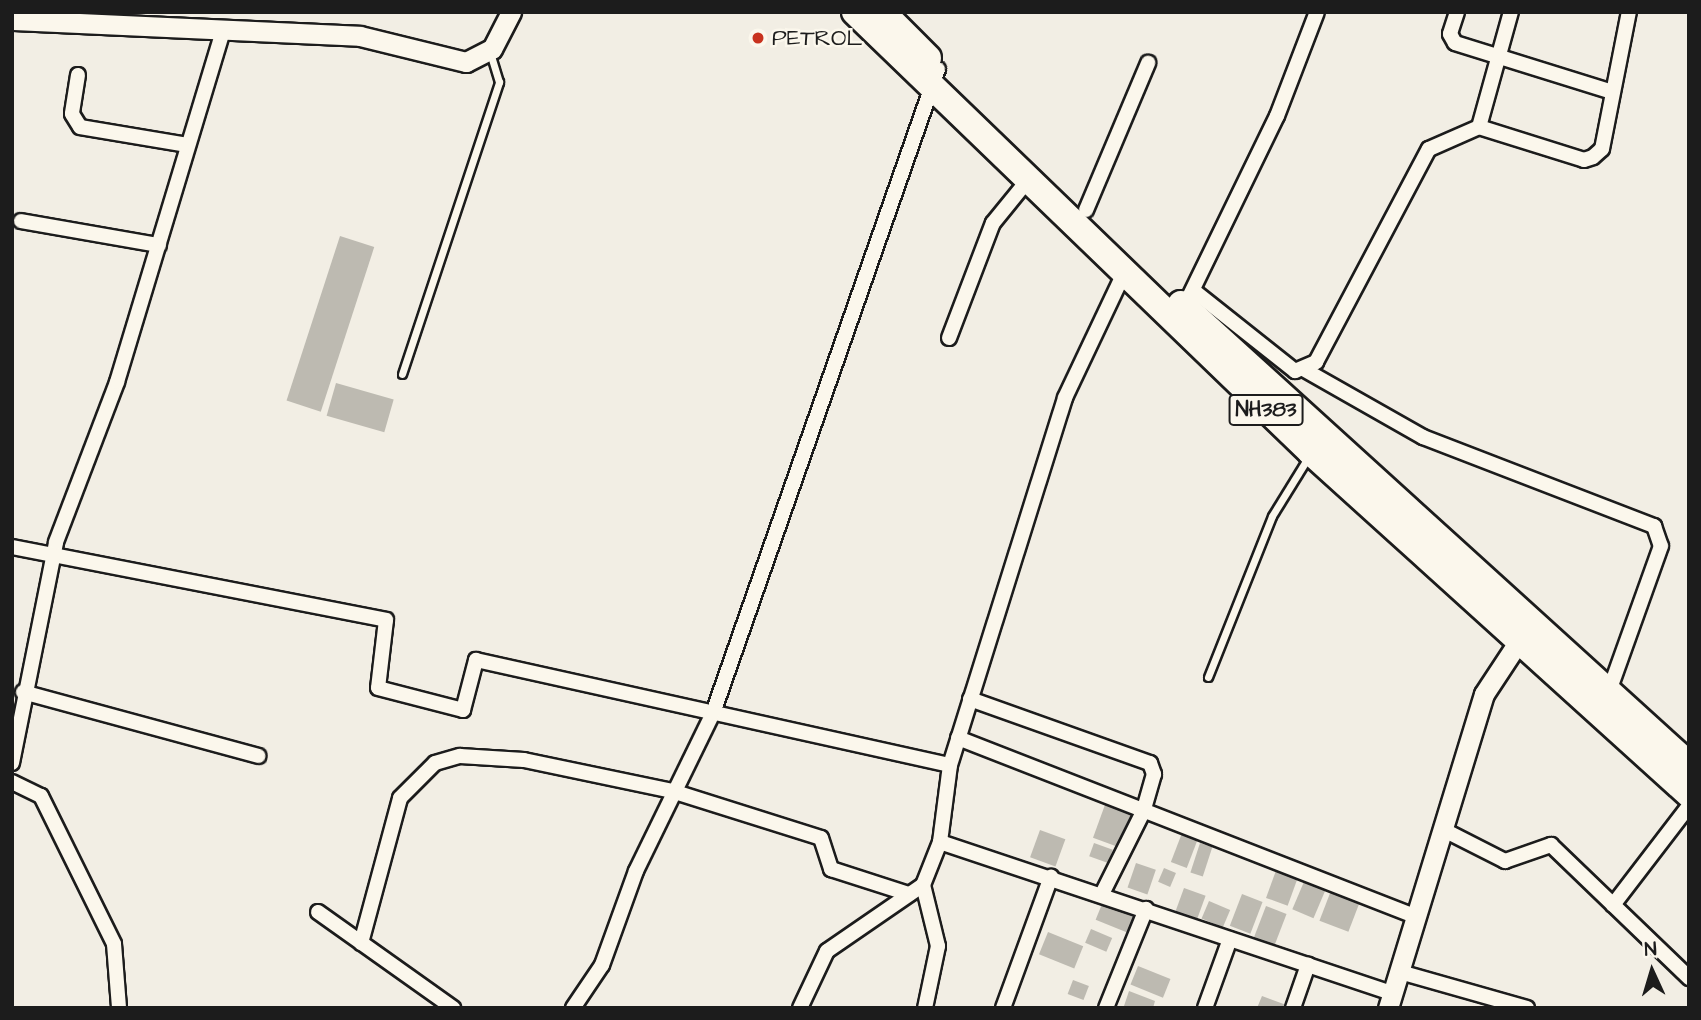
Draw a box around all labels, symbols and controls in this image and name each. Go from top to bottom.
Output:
place label: PETROL [772,24,862,52]
marker: PETROL [750,30,766,46]
road number: NH383 [1228,392,1304,428]
north arrow [1617,936,1687,1006]
text: N [1644,936,1657,963]

